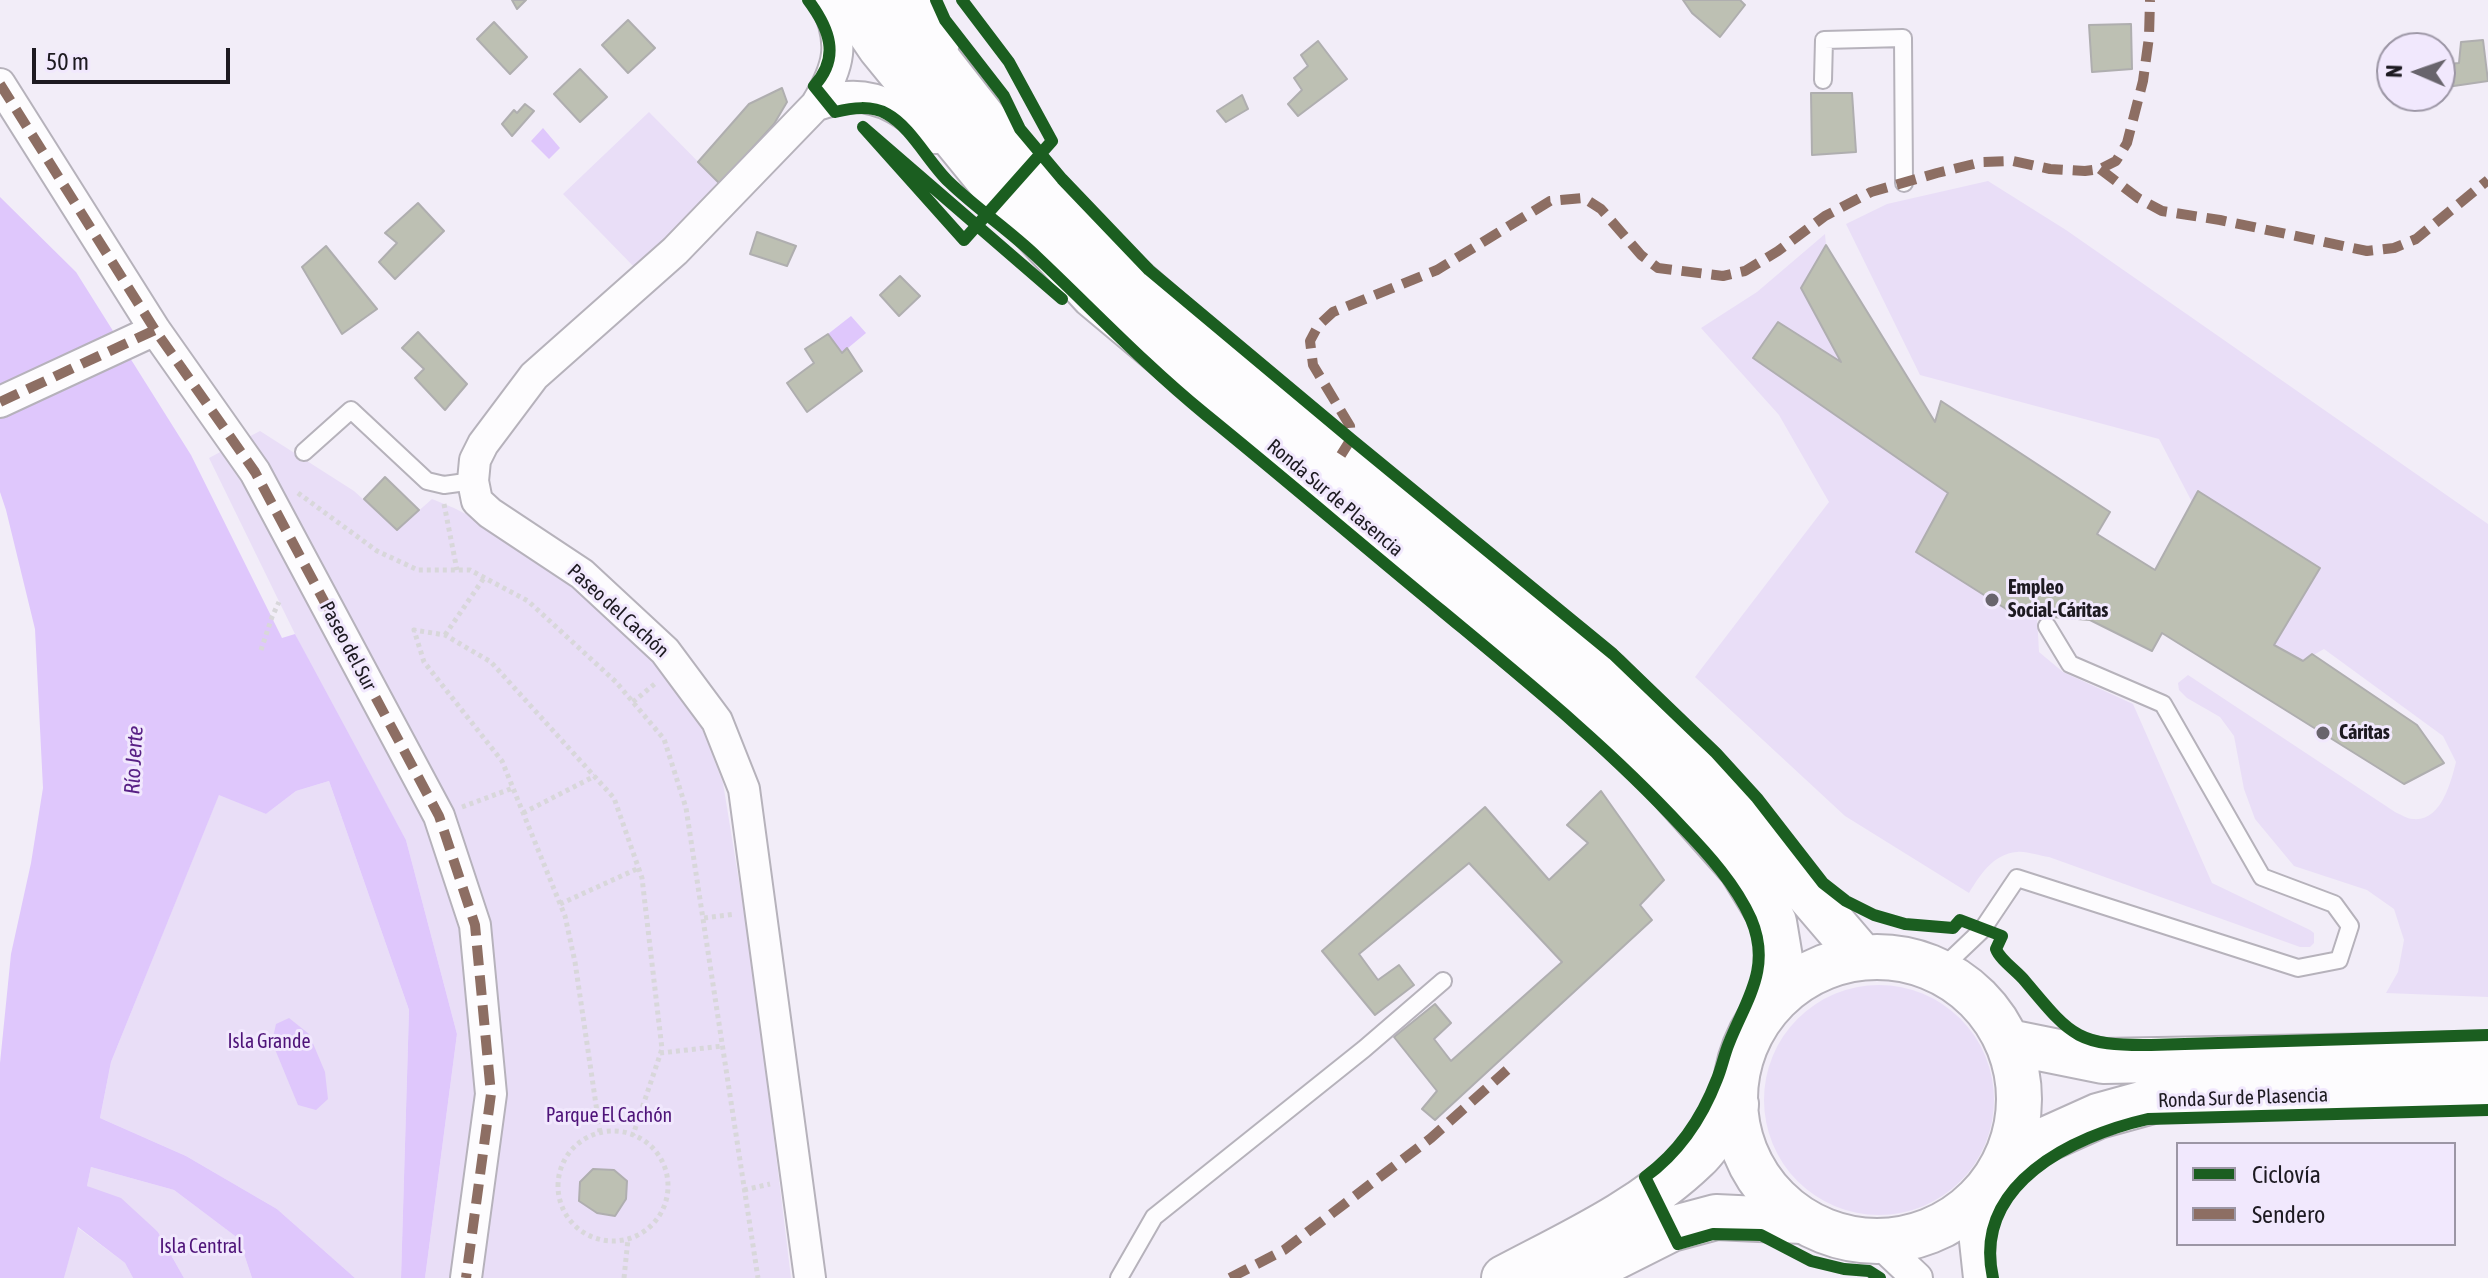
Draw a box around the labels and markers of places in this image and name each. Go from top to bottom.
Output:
place label: Empleo Social-Cáritas [2008,576,2108,623]
marker: Empleo Social-Cáritas [1983,591,2001,609]
place label: Cáritas [2339,721,2390,745]
marker: Cáritas [2314,724,2332,742]

